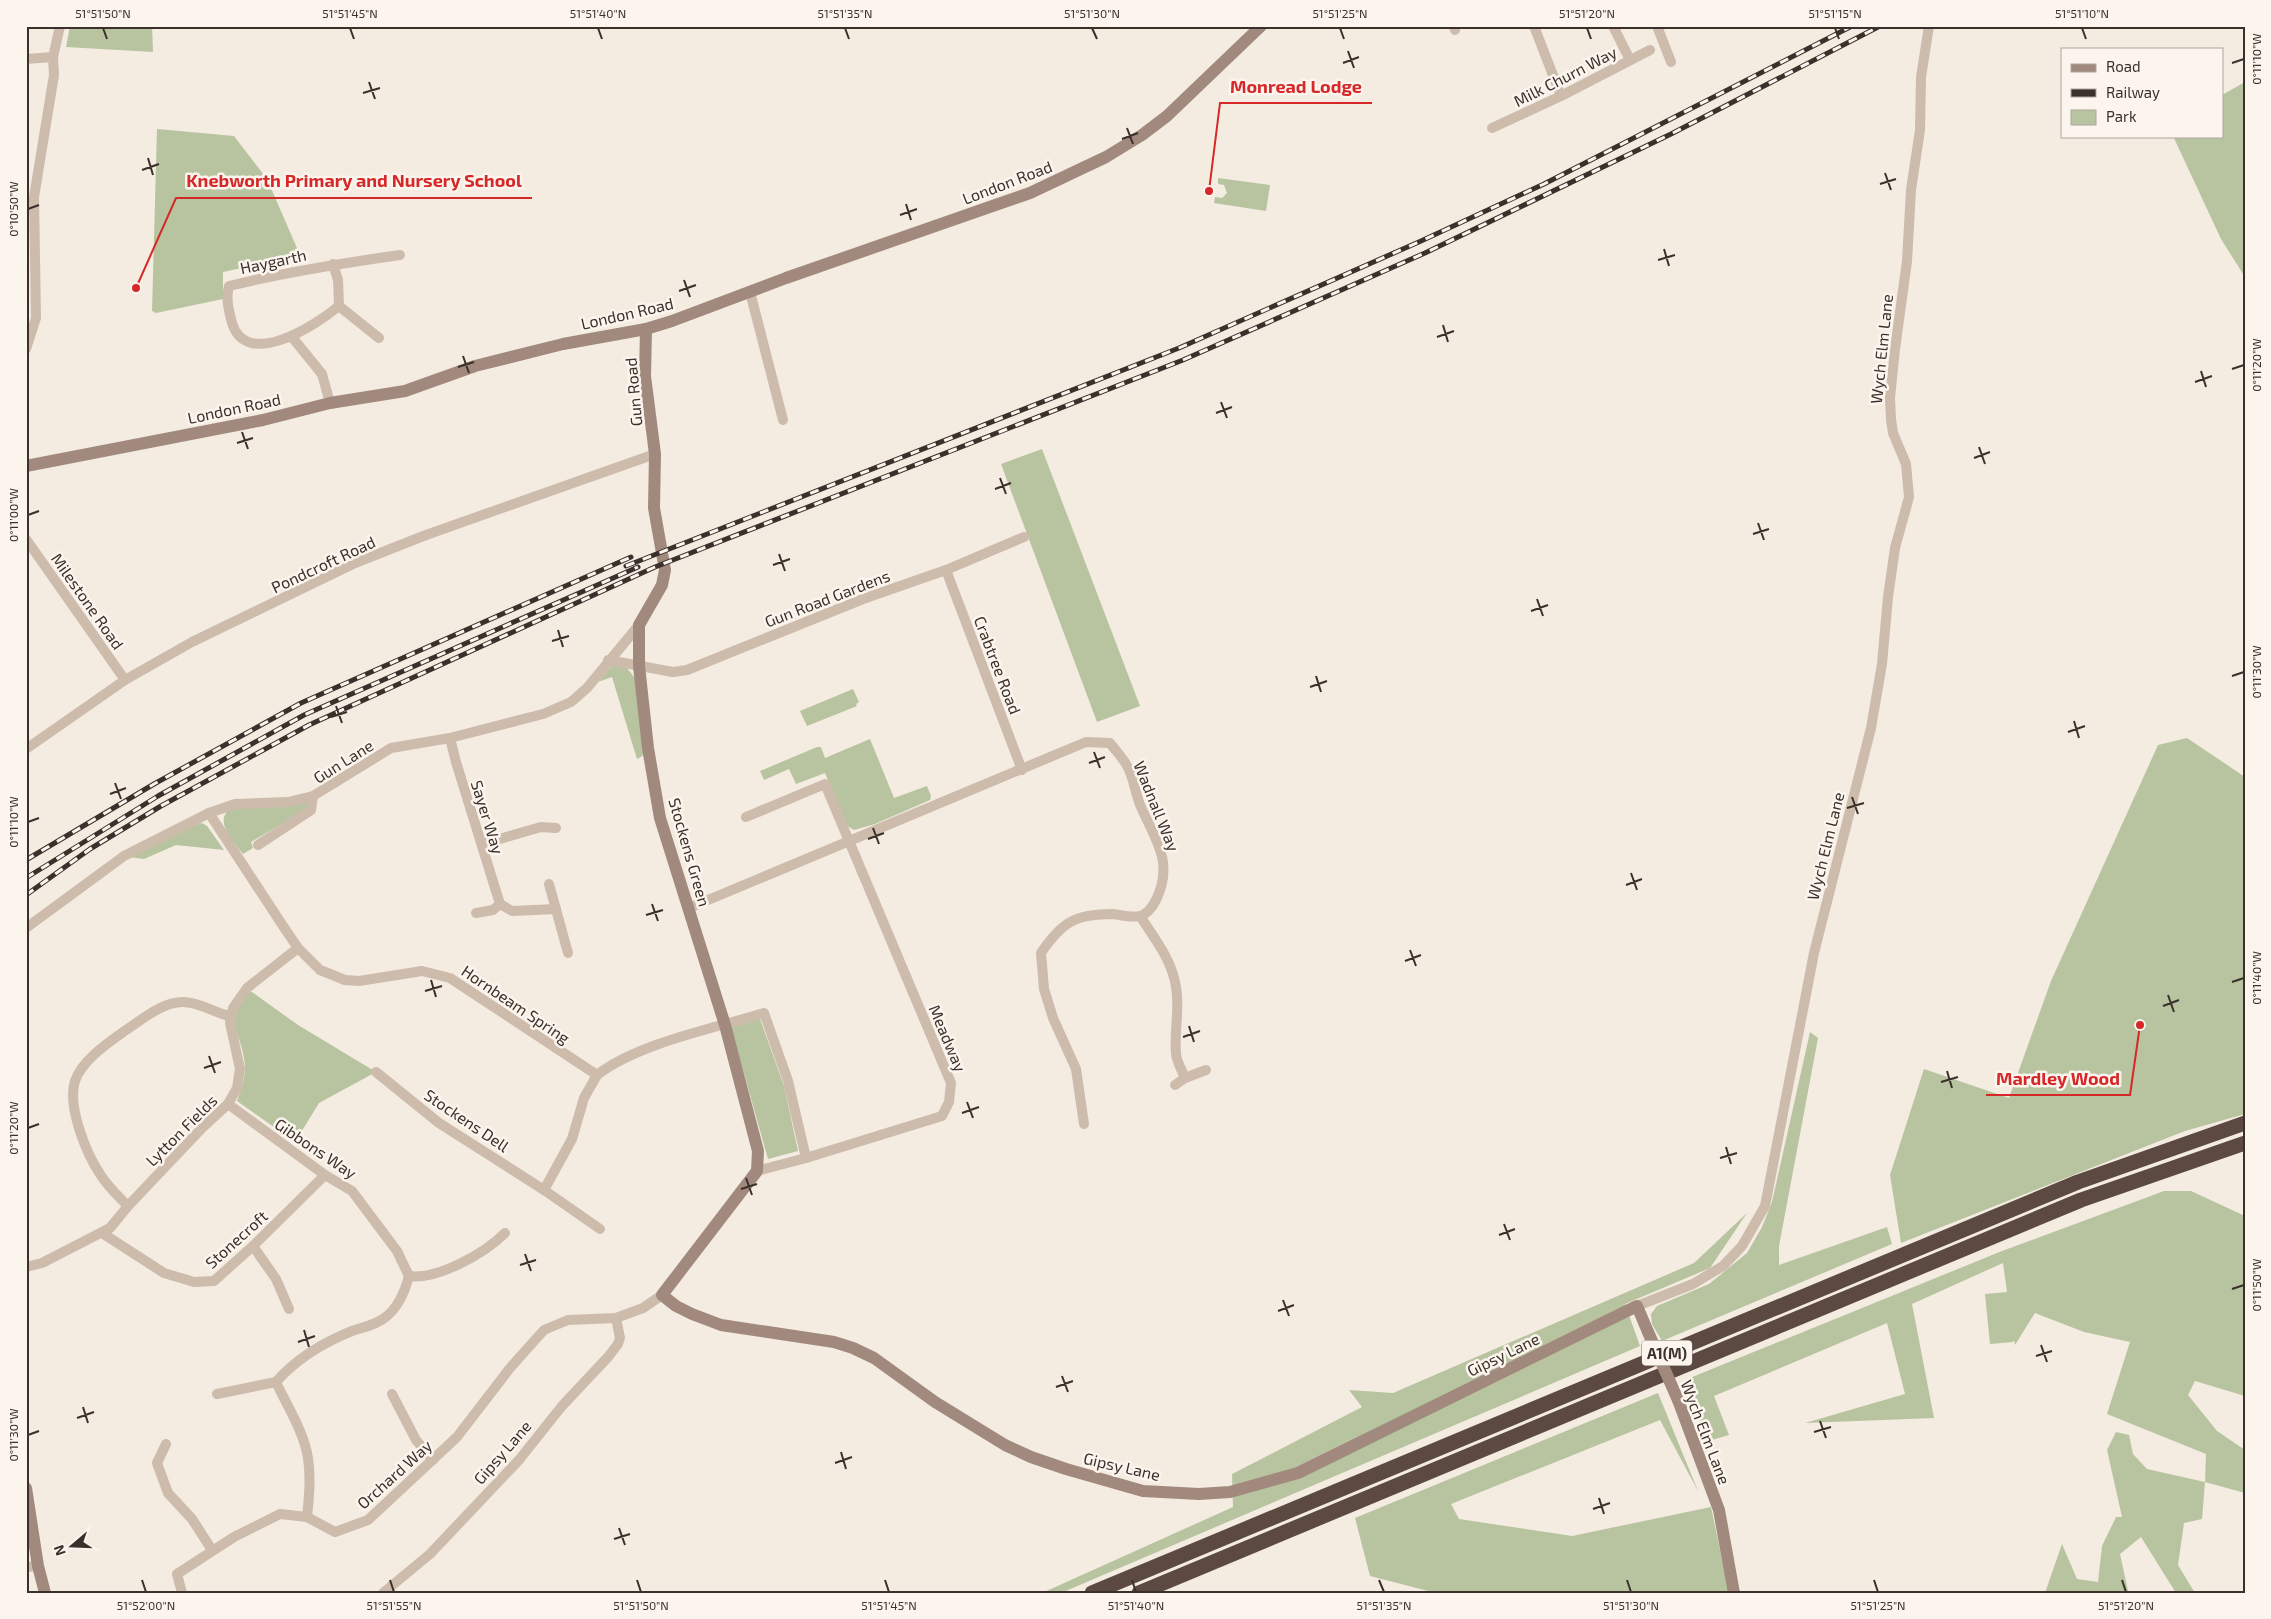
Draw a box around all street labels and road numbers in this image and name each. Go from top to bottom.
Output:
street label: Milk Churn Way [1510,42,1620,110]
street label: London Road [959,156,1055,208]
street label: Haygarth [238,245,308,277]
street label: London Road [579,293,675,333]
street label: Wych Elm Lane [1866,293,1896,405]
street label: Gun Road [621,357,645,427]
street label: London Road [186,389,282,427]
street label: Pondcroft Road [268,532,378,596]
street label: Milestone Road [48,549,128,653]
street label: Gun Road Gardens [762,565,892,631]
street label: Crabtree Road [971,613,1025,717]
street label: Gun Lane [310,735,376,787]
street label: Wadnall Way [1130,758,1184,854]
street label: Sayer Way [468,778,508,857]
street label: Wych Elm Lane [1802,790,1848,902]
street label: Stockens Green [665,795,715,909]
street label: Hornbeam Spring [458,961,574,1047]
street label: Meadway [925,1002,971,1075]
street label: Stockens Dell [421,1085,513,1155]
street label: Lytton Fields [141,1090,221,1170]
street label: Gibbons Way [272,1114,361,1183]
street label: Stonecroft [201,1206,271,1272]
street label: Gipsy Lane [1464,1328,1542,1380]
road number: A1(M) [1642,1340,1692,1366]
street label: Wych Elm Lane [1677,1377,1735,1487]
street label: Gipsy Lane [469,1416,535,1488]
street label: Orchard Way [353,1435,436,1512]
street label: Gipsy Lane [1082,1448,1162,1484]

